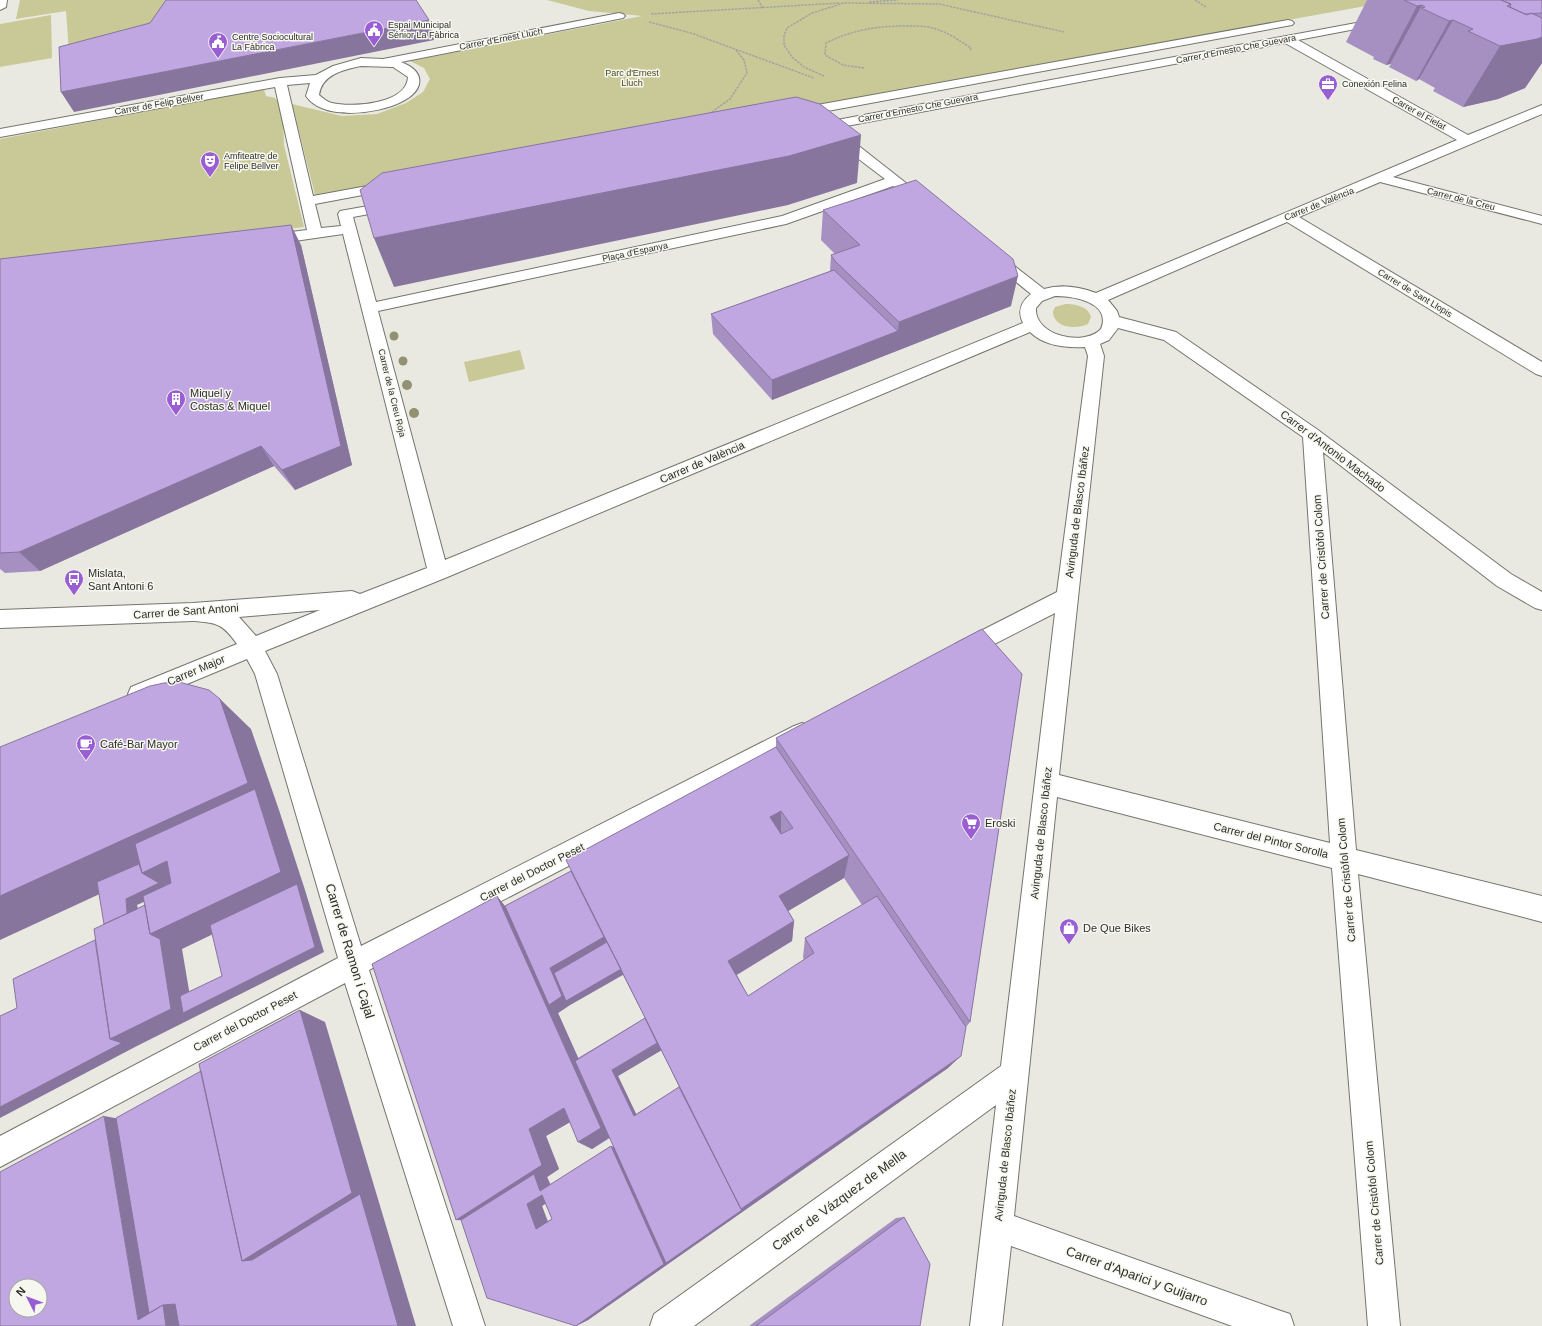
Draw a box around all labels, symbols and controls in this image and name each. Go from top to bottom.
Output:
public building icon: Espai Municipal Sénior La Fàbrica [363,19,385,47]
place label: Espai Municipal Sénior La Fàbrica [388,20,459,40]
street label: Carrer d'Ernest Lluch [458,26,544,52]
public building icon: Centre Sociocultural La Fàbrica [207,31,229,59]
place label: Centre Sociocultural La Fàbrica [232,32,313,52]
street label: Carrer d'Ernesto Che Guevara [1175,32,1297,66]
park label: Parc d'Ernest Lluch [605,68,659,88]
office icon: Conexión Felina [1317,73,1339,101]
place label: Conexión Felina [1342,79,1407,89]
street label: Carrer de Felip Bellver [114,91,204,117]
street label: Carrer d'Ernesto Che Guevara [857,91,979,125]
street label: Carrer el Fielat [1391,94,1448,132]
theatre icon: Amfiteatre de Felipe Bellver [199,150,221,178]
place label: Amfiteatre de Felipe Bellver [224,151,279,171]
street label: Carrer de València [1283,185,1355,223]
street label: Carrer de la Creu [1426,186,1496,212]
street label: Plaça d'Espanya [601,240,669,264]
street label: Carrer de Sant Llopis [1376,267,1454,319]
street label: Carrer de la Creu Roja [376,348,408,438]
place label: Miquel y Costas & Miquel [190,387,270,412]
building icon: Miquel y Costas & Miquel [165,388,187,416]
street label: Carrer d'Antonio Machado [1278,408,1388,494]
street label: Carrer de València [658,438,747,485]
street label: Avinguda de Blasco Ibáñez [1063,445,1091,579]
street label: Carrer de Cristòfol Colom [1311,494,1331,620]
place label: Mislata, Sant Antoni 6 [88,567,153,592]
bus stop icon: Mislata, Sant Antoni 6 [63,568,85,596]
street label: Carrer de Sant Antoni [133,601,239,621]
street label: Carrer Major [165,652,227,688]
cafe icon: Café-Bar Mayor [75,733,97,761]
place label: Café-Bar Mayor [100,738,178,750]
street label: Avinguda de Blasco Ibáñez [1028,766,1054,900]
supermarket icon: Eroski [960,812,982,840]
place label: Eroski [985,817,1016,829]
street label: Carrer de Cristòfol Colom [1335,817,1357,943]
street label: Carrer del Pintor Sorolla [1212,820,1331,860]
street label: Carrer del Doctor Peset [478,840,586,904]
street label: Carrer de Ramon i Cajal [322,882,378,1020]
shop icon: De Que Bikes [1058,917,1080,945]
place label: De Que Bikes [1083,922,1151,934]
street label: Carrer del Doctor Peset [191,989,299,1053]
street label: Avinguda de Blasco Ibáñez [992,1088,1018,1222]
street label: Carrer de Cristòfol Colom [1363,1140,1385,1266]
street label: Carrer de Vázquez de Mella [769,1146,910,1254]
street label: Carrer d'Aparici y Guijarro [1064,1243,1210,1309]
north arrow [8,1278,48,1318]
text: N [13,1284,28,1298]

